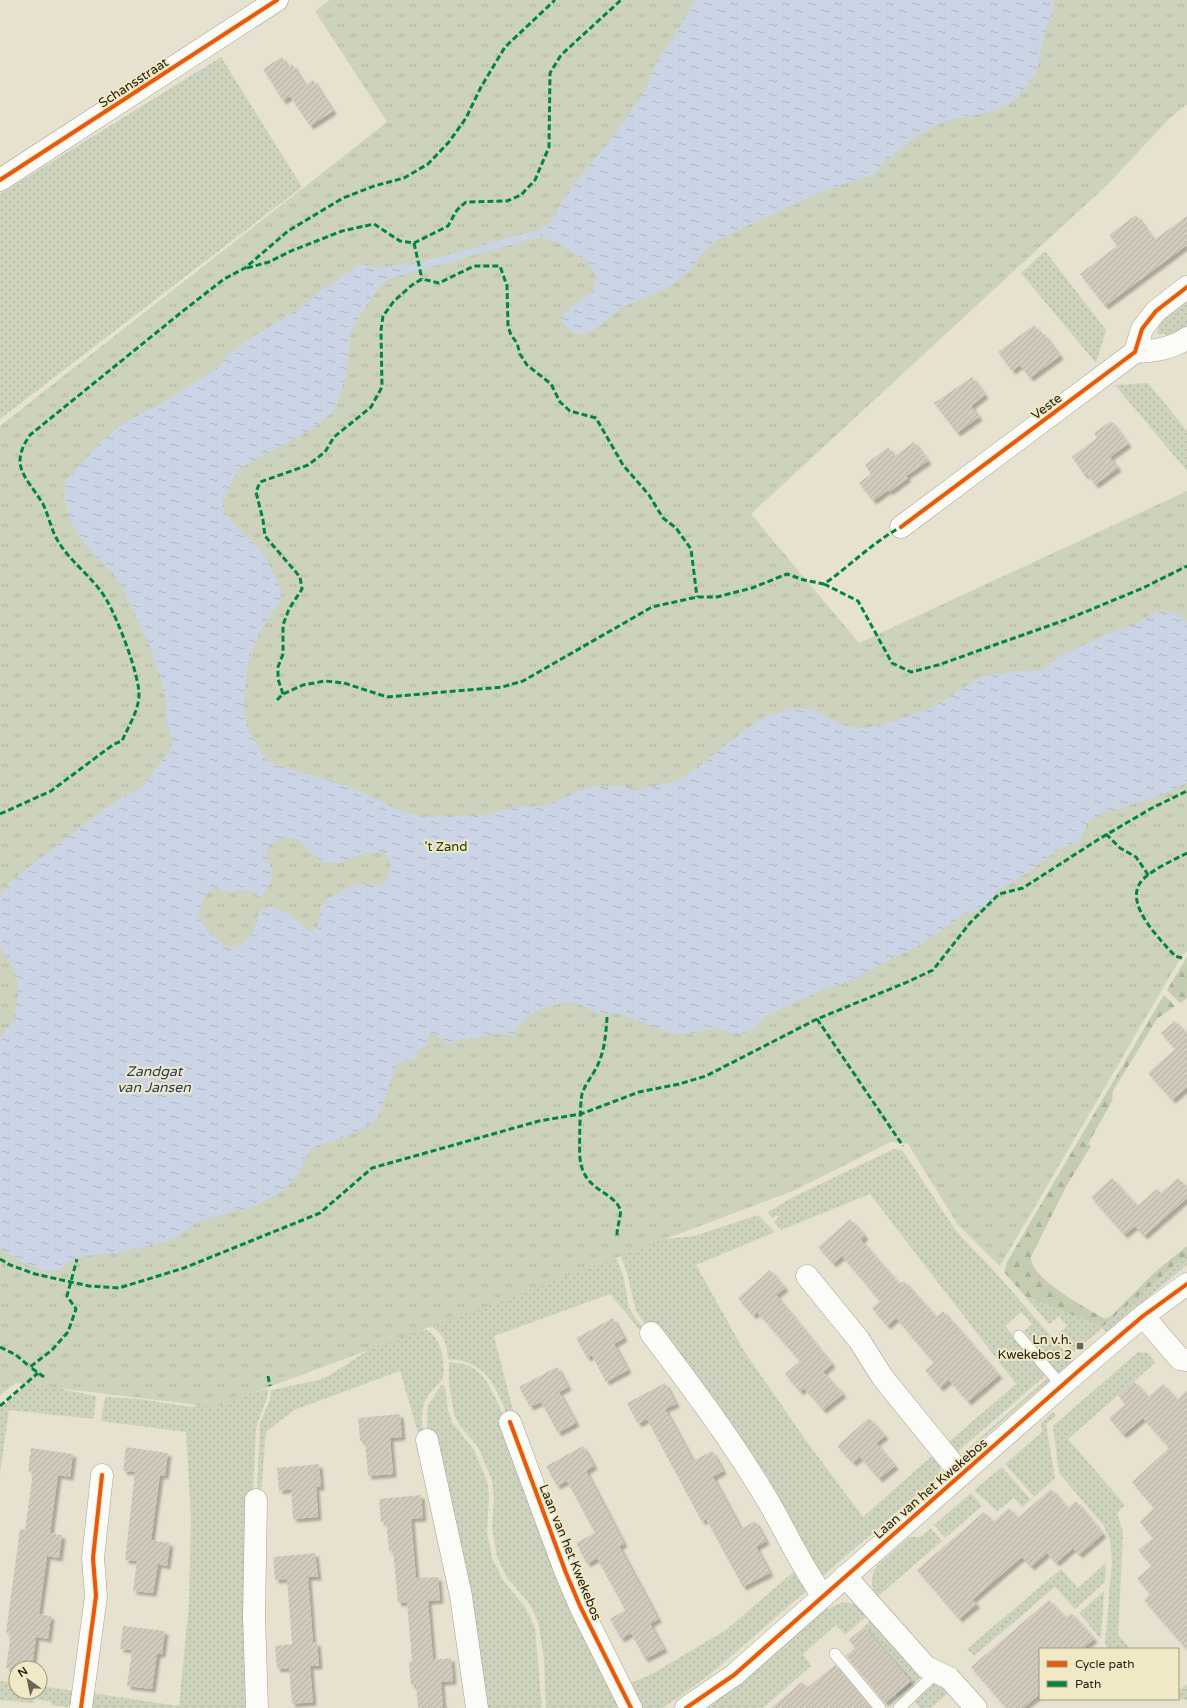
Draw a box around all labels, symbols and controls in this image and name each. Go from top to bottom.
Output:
street label: Schansstraat [96,54,171,111]
street label: Veste [1028,390,1065,423]
park label: 't Zand [425,839,467,855]
water label: Zandgat van Jansen [117,1063,191,1096]
place label: Ln v.h. Kwekebos 2 [998,1332,1072,1363]
marker: Ln v.h. Kwekebos 2 [1075,1341,1085,1351]
street label: Laan van het Kwekebos [871,1435,991,1542]
street label: Laan van het Kwekebos [535,1482,605,1623]
legend [1039,1648,1179,1700]
text: Cycle path [1075,1657,1134,1671]
north arrow [8,1660,48,1700]
text: N [16,1664,30,1680]
text: Path [1075,1677,1101,1691]

